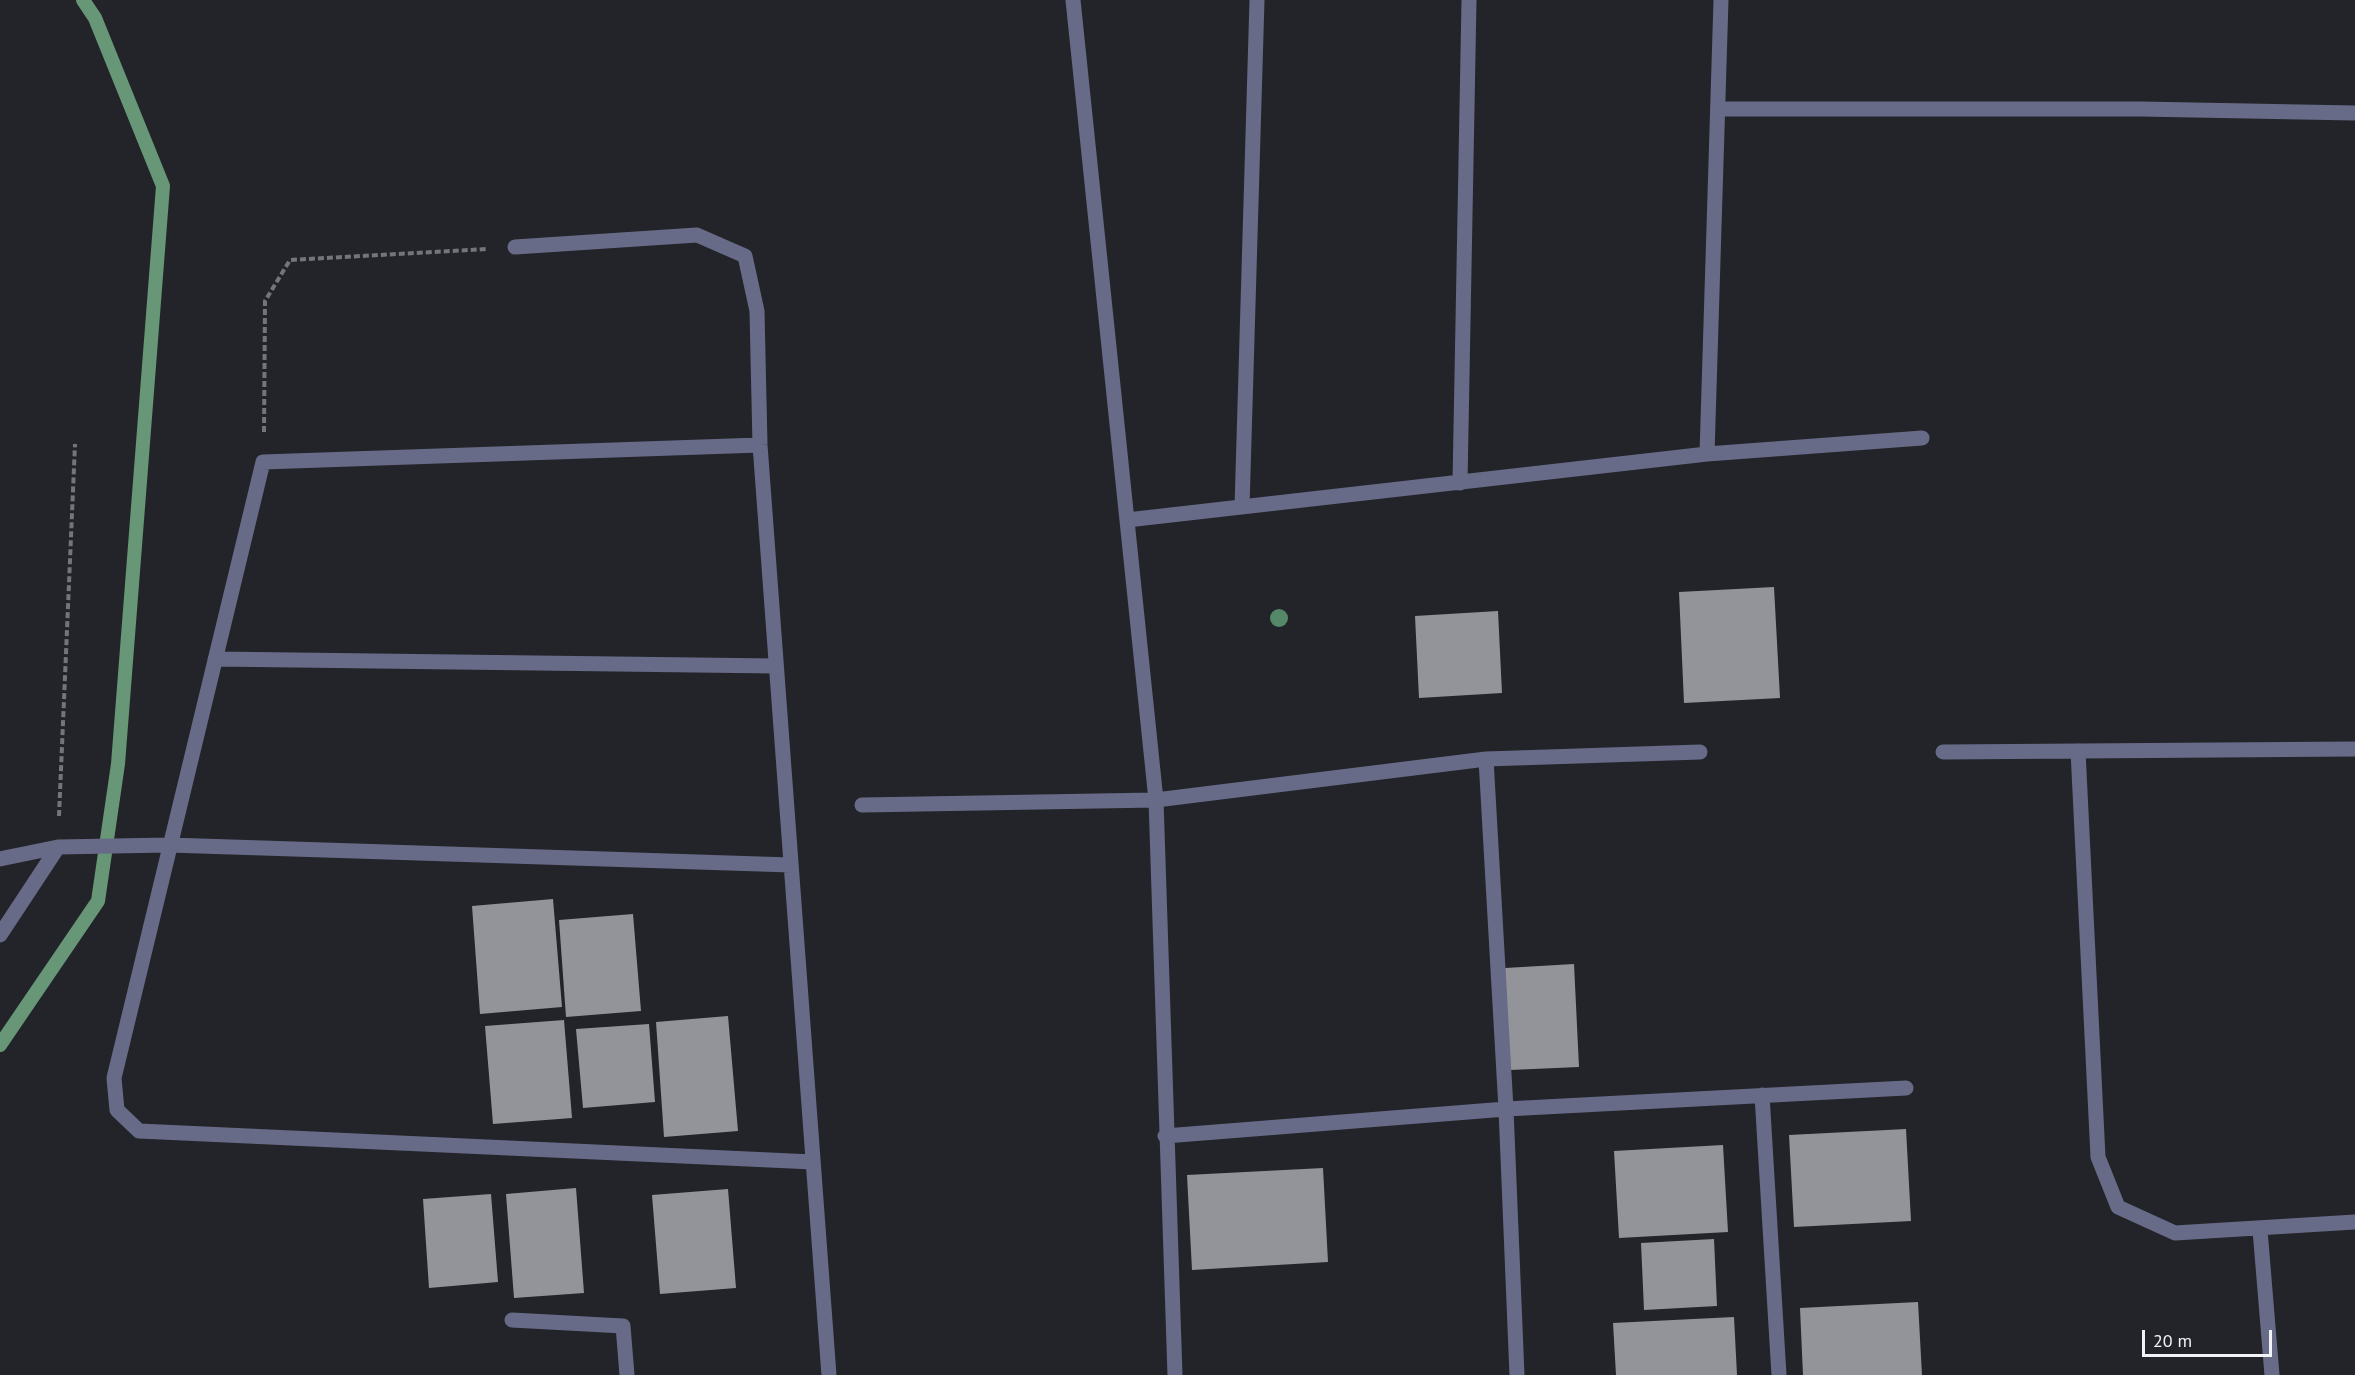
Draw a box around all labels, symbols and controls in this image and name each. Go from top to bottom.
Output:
scale bar [2145,1318,2276,1356]
text: 20 m [2153,1329,2192,1352]

